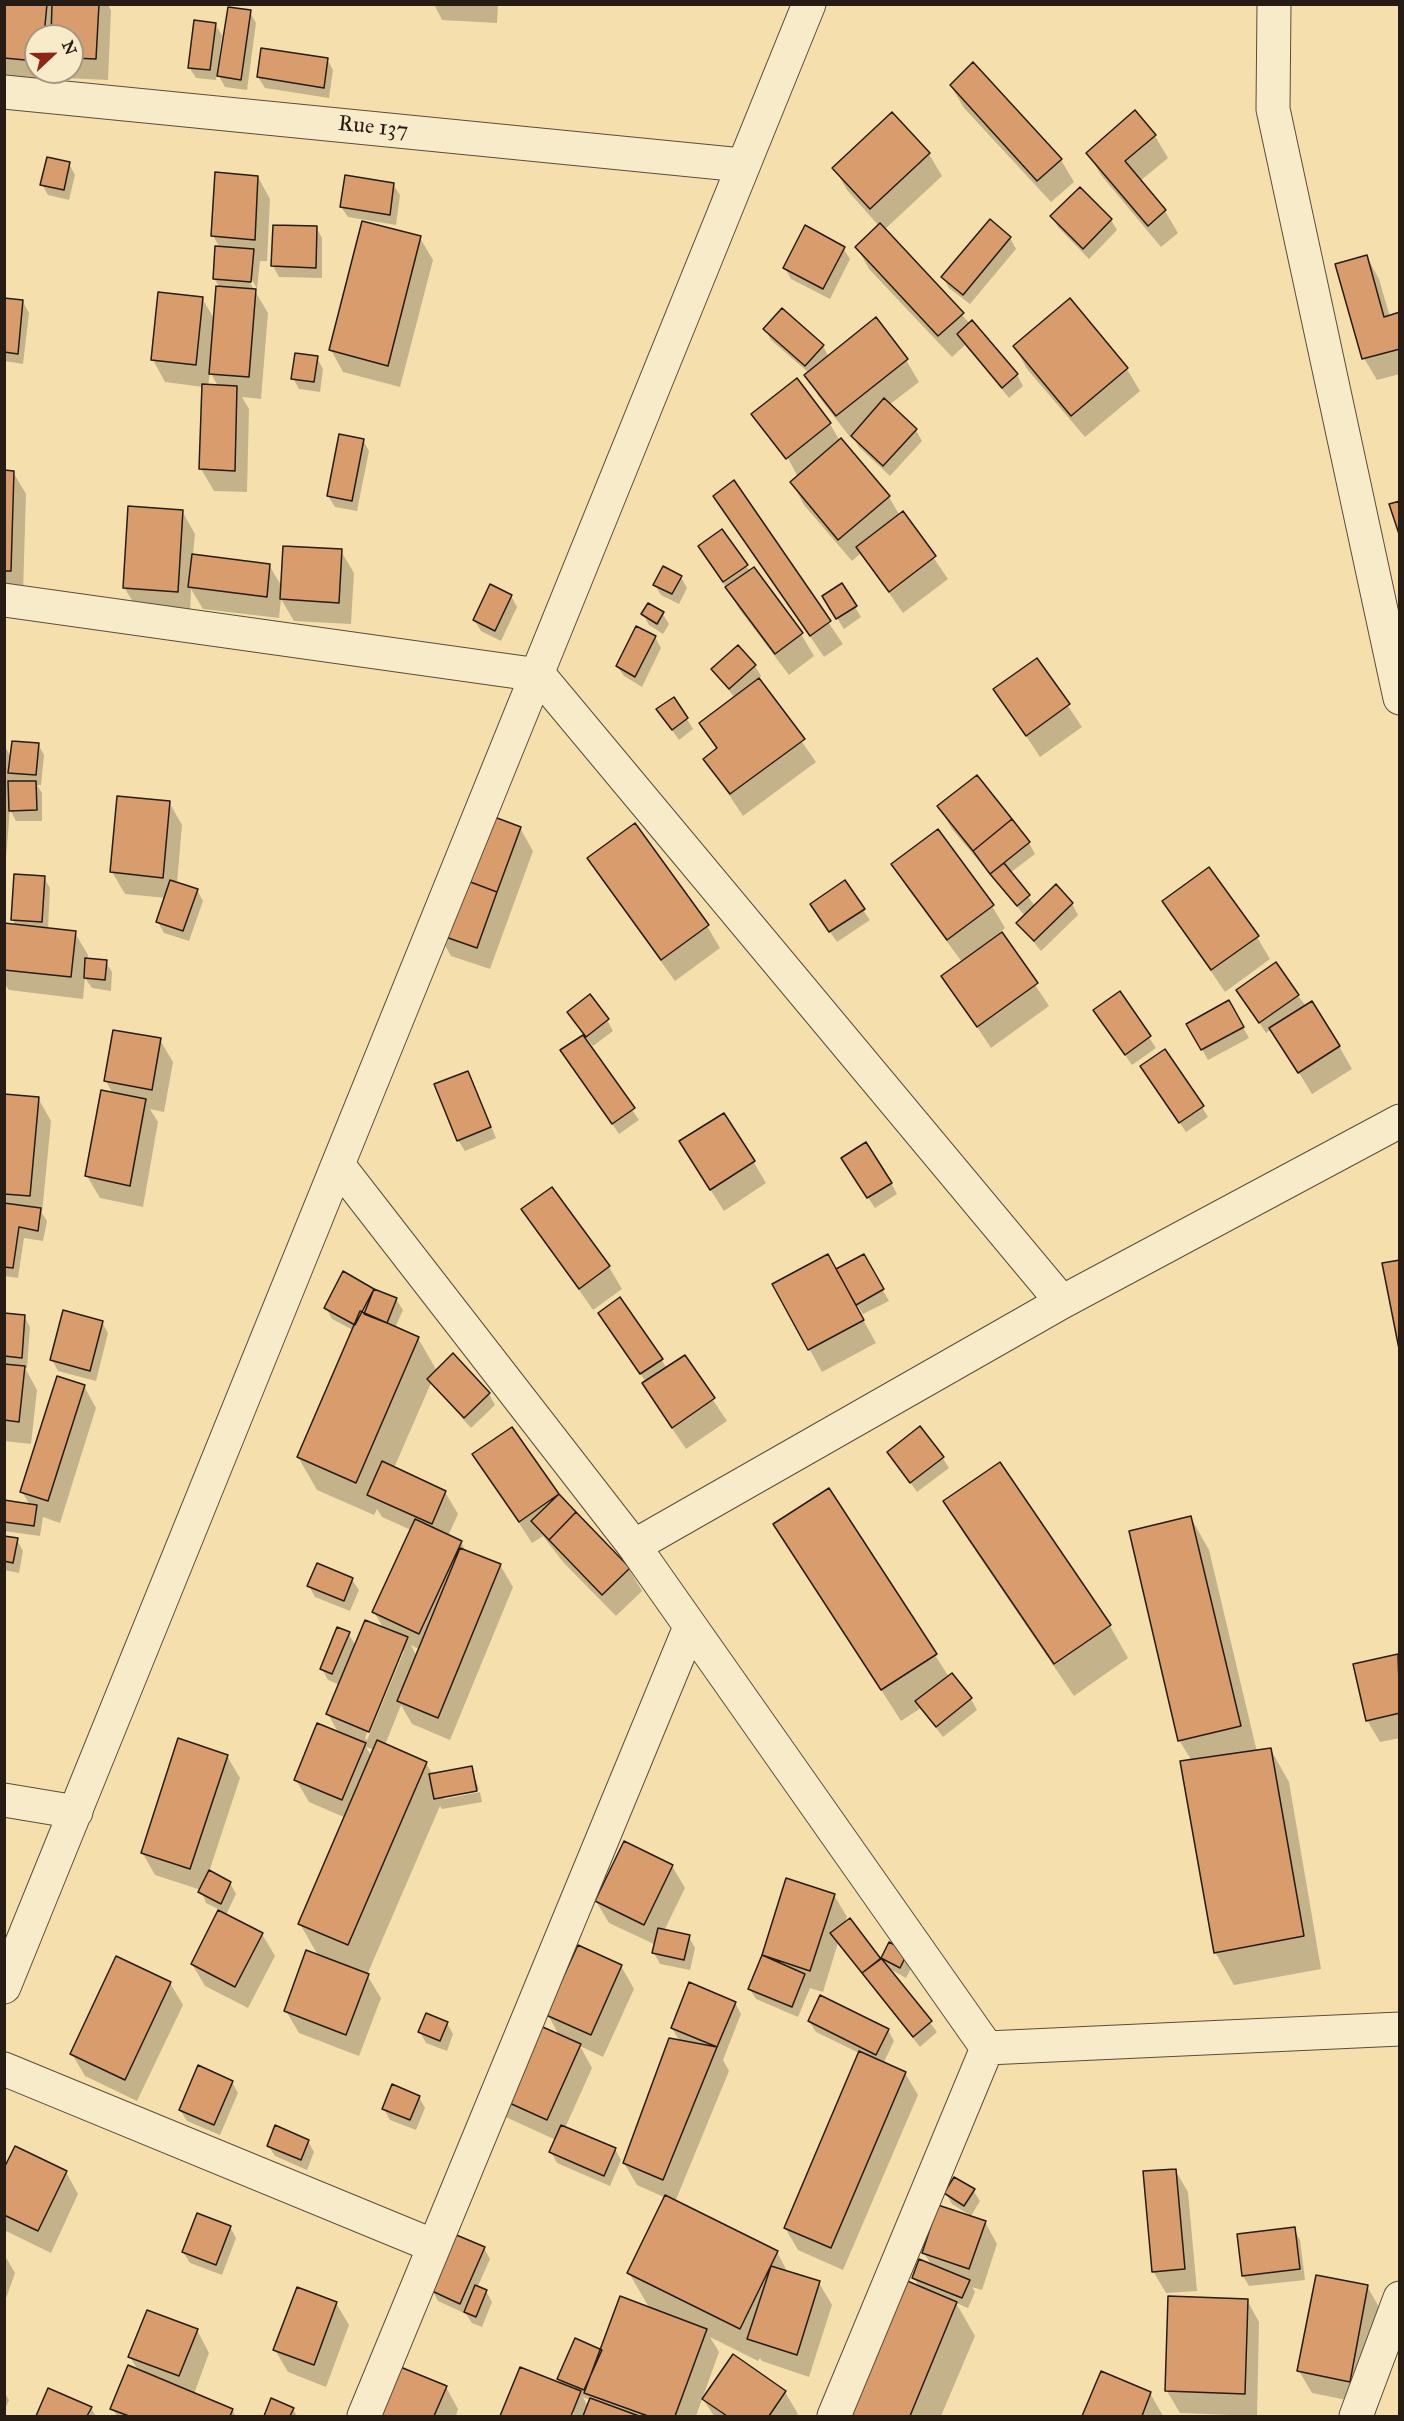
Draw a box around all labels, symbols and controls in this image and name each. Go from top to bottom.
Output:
north arrow [24,24,84,84]
text: N [58,38,81,58]
street label: Rue 137 [337,111,409,145]

